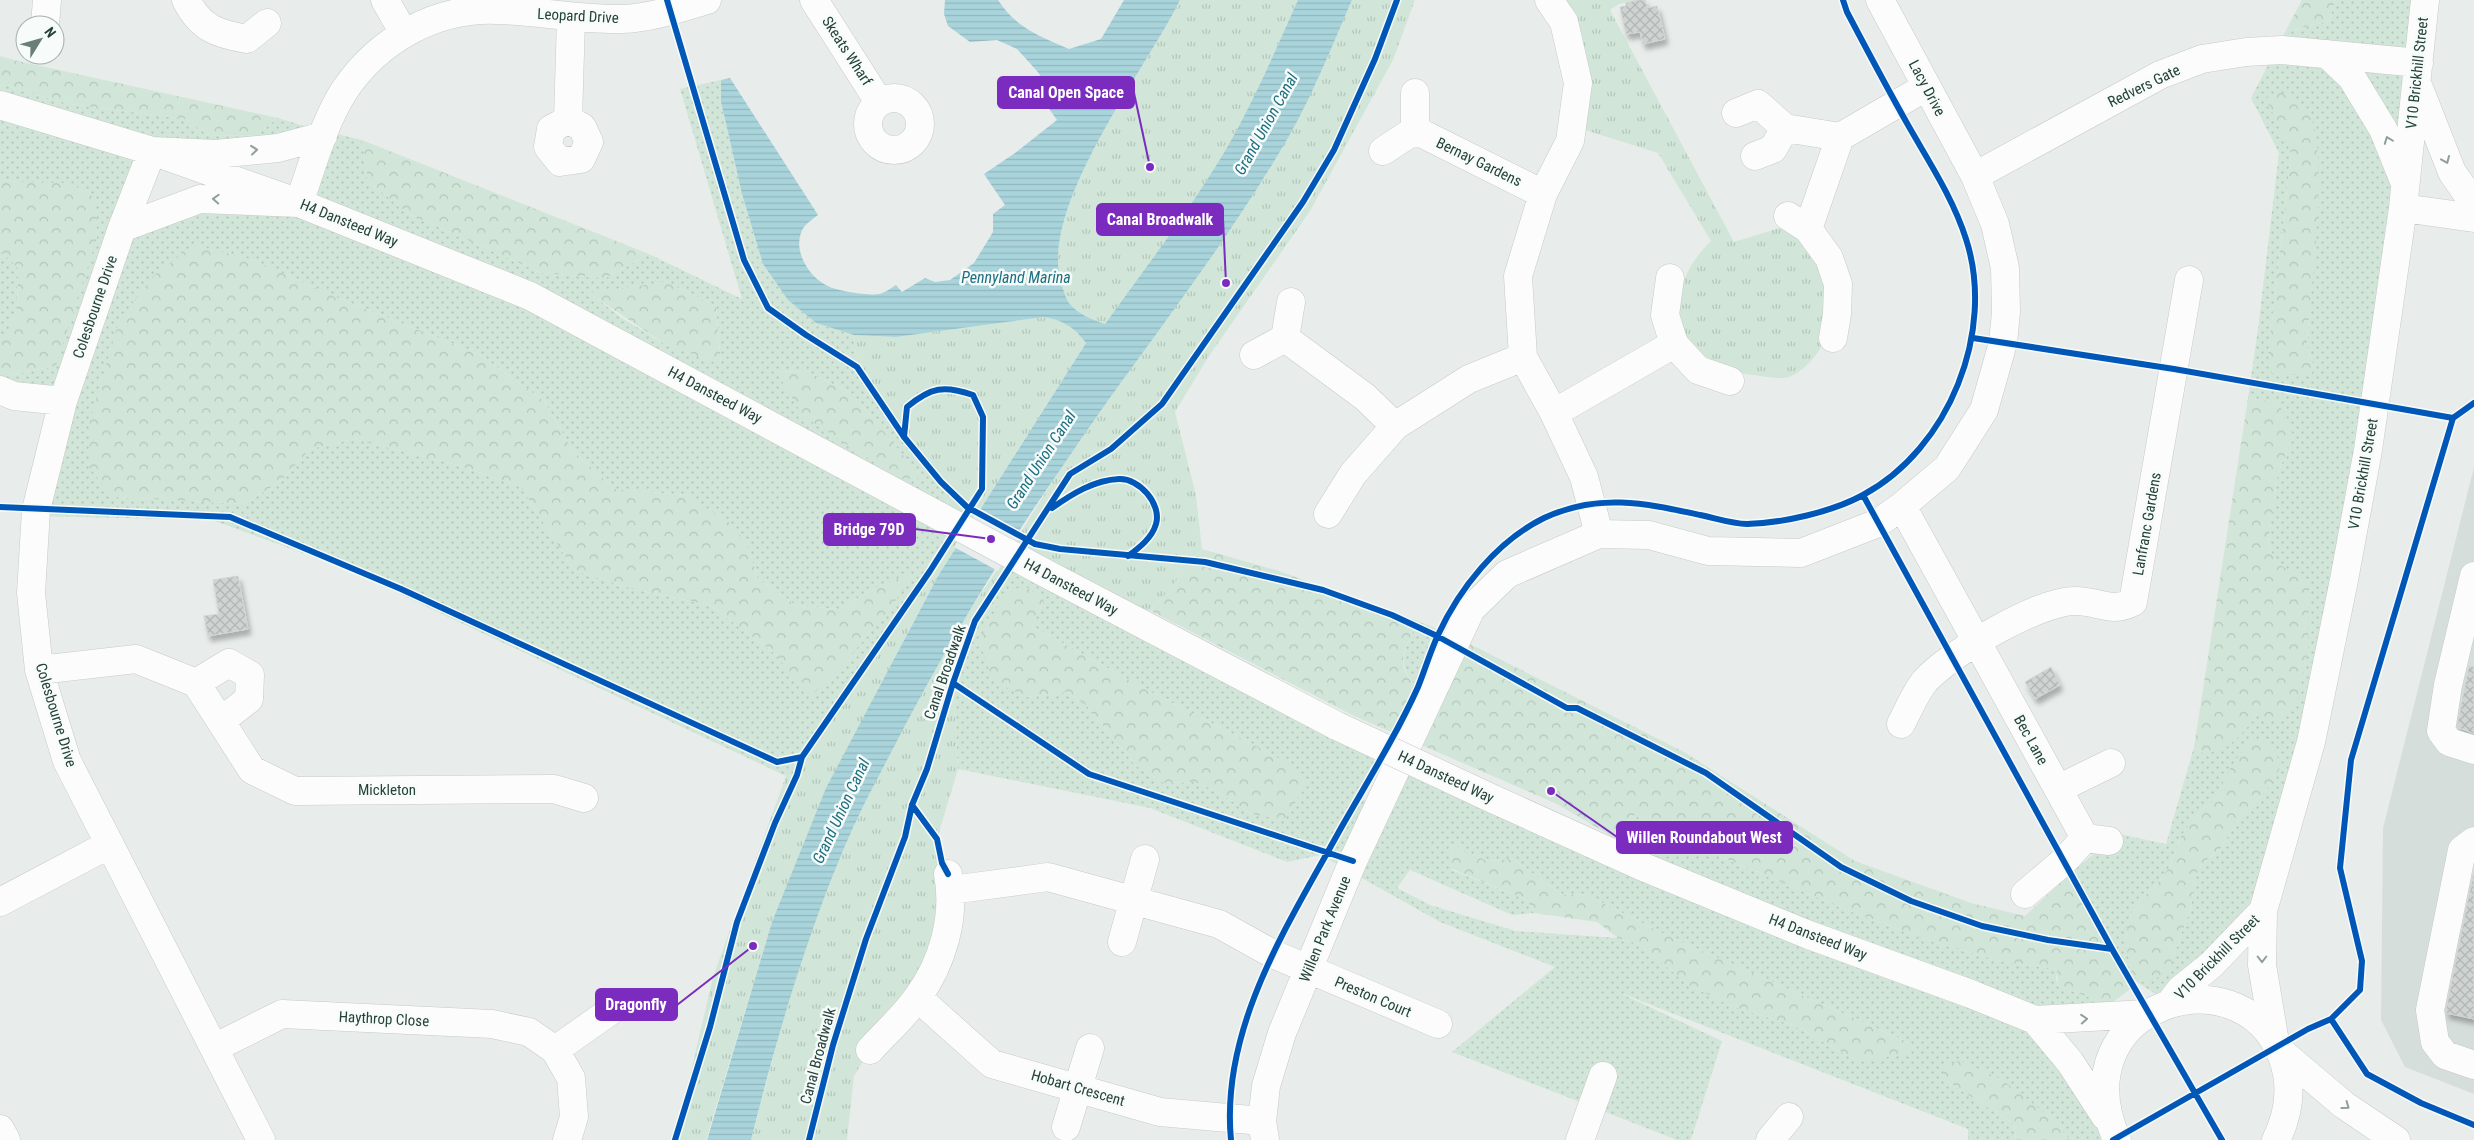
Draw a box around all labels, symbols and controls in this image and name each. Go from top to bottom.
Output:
street label: Leopard Drive [537,5,619,27]
street label: Skeats Wharf [818,13,876,89]
north arrow [15,15,65,65]
street label: V10 Brickhill Street [2402,16,2432,130]
text: N [41,24,59,40]
street label: Lacy Drive [1905,57,1949,119]
street label: Redvers Gate [2105,61,2183,111]
water label: Grand Union Canal [1230,69,1302,178]
callout: Canal Open Space [998,77,1134,108]
text: Canal Open Space [1008,83,1124,102]
street label: Bernay Gardens [1433,134,1525,191]
one-way arrow [2383,136,2393,144]
one-way arrow [250,145,258,156]
one-way arrow [2440,155,2451,164]
one-way arrow [212,194,220,205]
street label: H4 Dansteed Way [297,195,401,251]
callout: Canal Broadwalk [1097,204,1223,235]
text: Canal Broadwalk [1107,210,1214,229]
street label: Colesbourne Drive [69,253,121,361]
water label: Pennyland Marina [961,268,1071,287]
street label: H4 Dansteed Way [665,363,765,427]
water label: Grand Union Canal [1002,407,1080,513]
street label: V10 Brickhill Street [2344,417,2382,531]
street label: Lanfranc Gardens [2129,471,2165,577]
callout: Bridge 79D [824,514,915,545]
text: Bridge 79D [834,520,904,539]
street label: H4 Dansteed Way [1021,555,1121,619]
street label: Canal Broadwalk [920,622,970,722]
street label: Colesbourne Drive [32,661,80,769]
street label: Bec Lane [2010,712,2052,768]
street label: H4 Dansteed Way [1395,747,1497,807]
water label: Grand Union Canal [808,755,874,866]
street label: Mickleton [358,781,416,799]
callout: Willen Roundabout West [1617,822,1792,853]
text: Willen Roundabout West [1626,828,1782,847]
street label: Willen Park Avenue [1296,873,1354,985]
street label: H4 Dansteed Way [1766,910,1870,964]
street label: V10 Brickhill Street [2171,911,2263,1003]
one-way arrow [2257,956,2267,964]
street label: Preston Court [1332,973,1414,1021]
callout: Dragonfly [596,989,677,1020]
text: Dragonfly [605,995,667,1014]
street label: Canal Broadwalk [797,1006,840,1106]
street label: Haythrop Close [338,1008,430,1030]
one-way arrow [2080,1013,2088,1024]
street label: Hobart Crescent [1029,1066,1127,1110]
one-way arrow [2340,1100,2350,1109]

